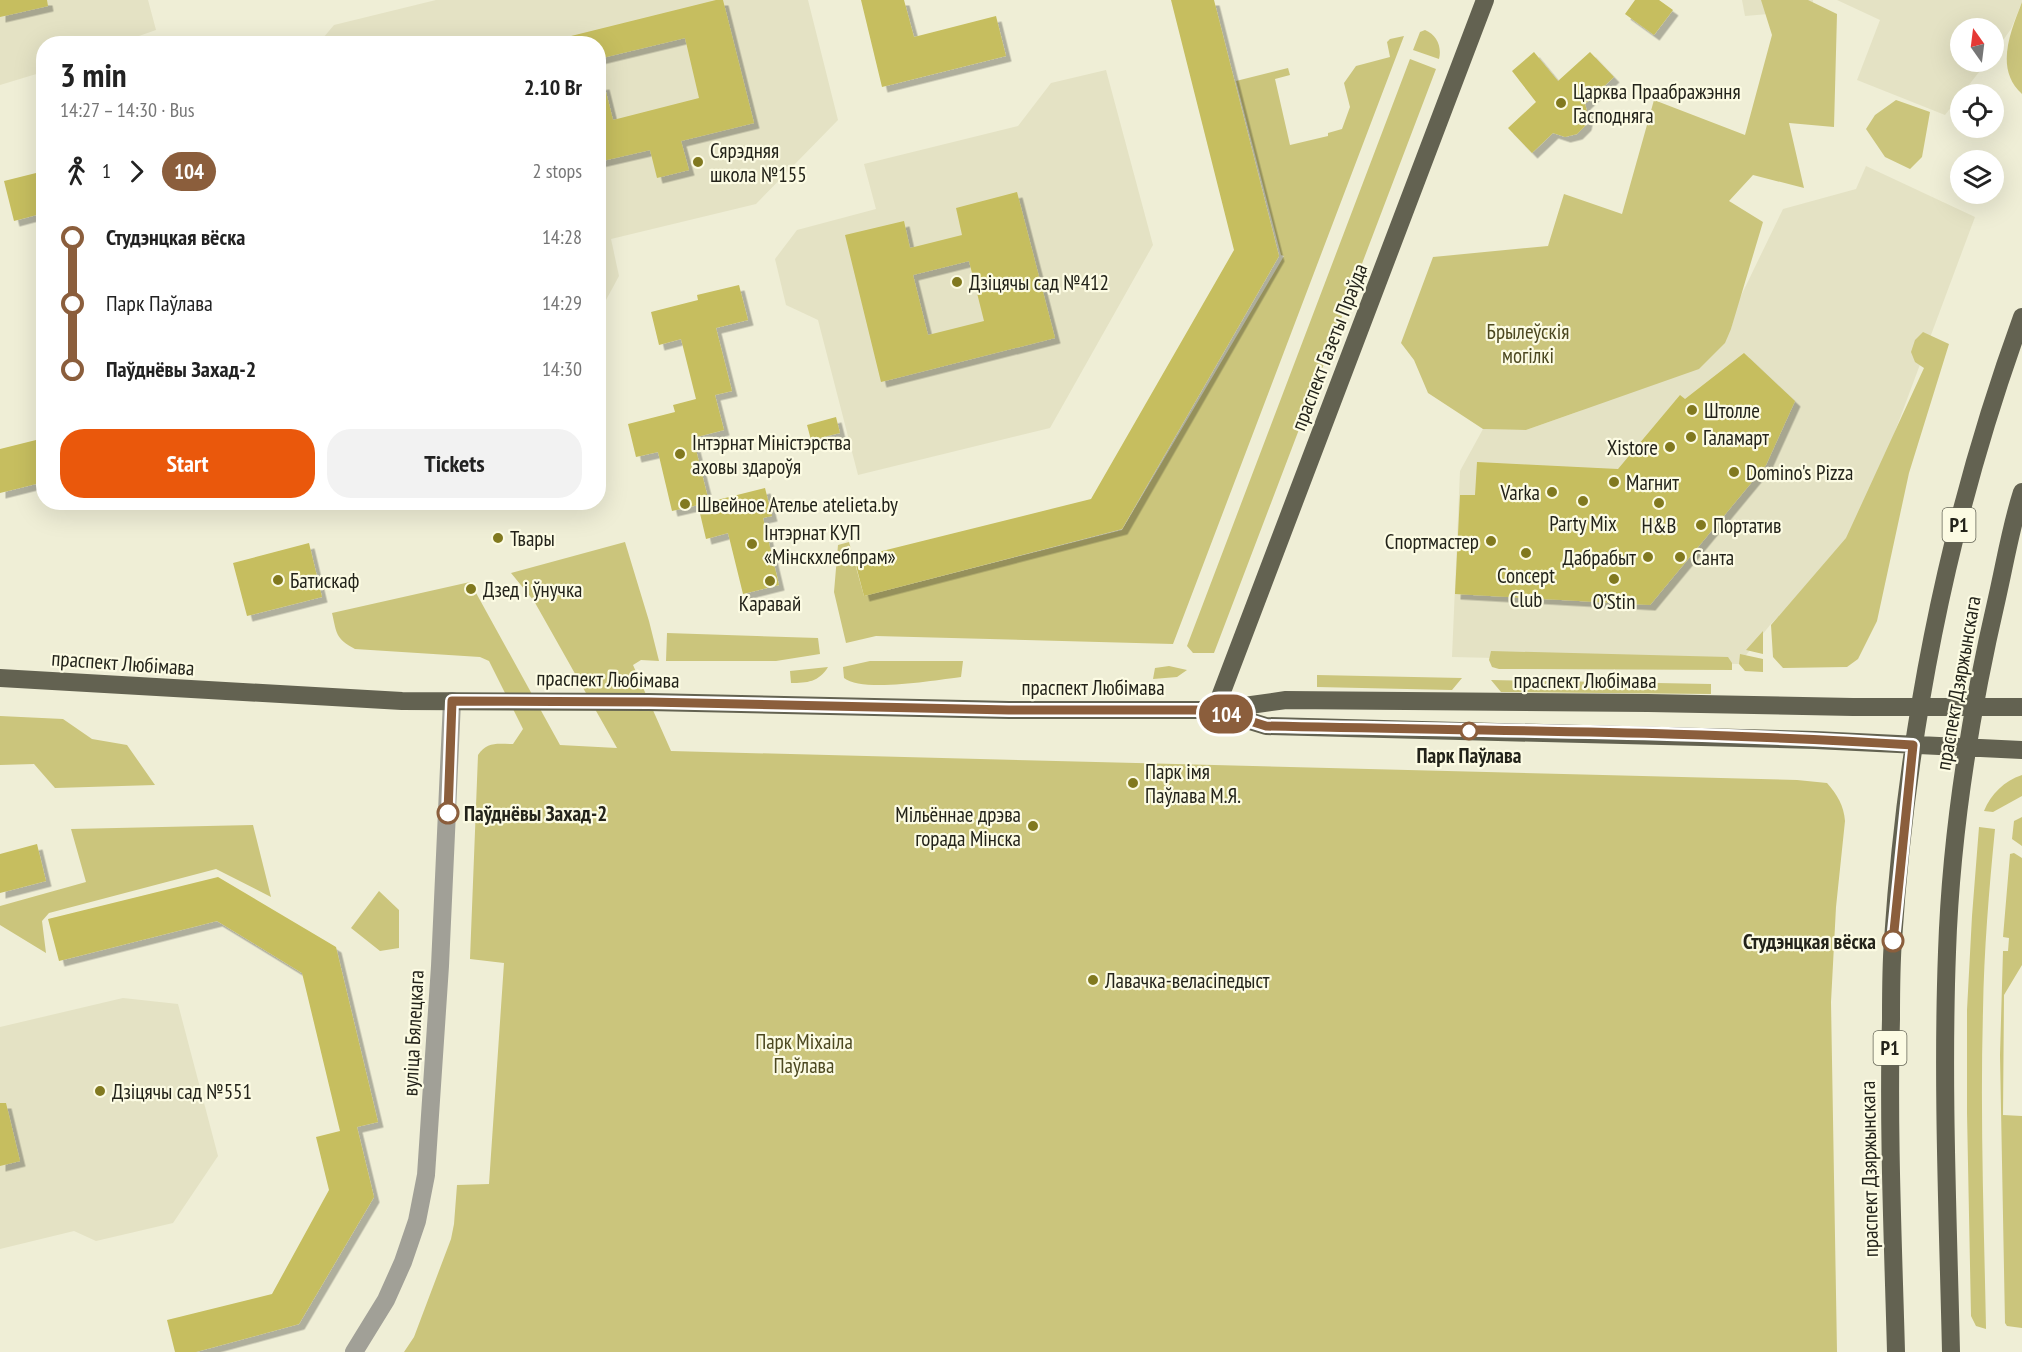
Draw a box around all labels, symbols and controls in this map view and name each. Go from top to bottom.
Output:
north arrow [1950,18,2004,72]
map controls [1950,18,2004,204]
text: 3 min [60,53,127,96]
text: 2.10 Br [524,73,582,101]
place label: Царква Праабражэння Гасподняга [1573,78,1741,129]
button: locate [1950,84,2004,138]
marker: Царква Праабражэння Гасподняга [1554,96,1568,110]
text: 14:27 – 14:30 · Bus [60,97,195,123]
place label: Сярэдняя школа №155 [710,137,807,188]
button: layers [1950,150,2004,204]
icon: walk [60,155,93,188]
icon: forward [120,155,153,188]
marker: Сярэдняя школа №155 [691,155,705,169]
text: 1 [102,158,111,184]
text: 104 [174,158,204,185]
text: 2 stops [533,158,582,184]
text: Студэнцкая вёска [106,223,245,251]
text: 14:28 [542,224,582,250]
street label: праспект Газеты Праўда [1285,260,1373,434]
place label: Дзіцячы сад №412 [969,269,1109,296]
marker: Дзіцячы сад №412 [950,275,964,289]
text: Парк Паўлава [106,289,213,317]
text: 14:29 [542,290,582,316]
park label: Брылеўскія могілкі [1487,318,1569,369]
text: Паўднёвы Захад-2 [106,355,256,383]
text: 14:30 [542,356,582,382]
place label: Штолле [1704,397,1760,424]
marker: Штолле [1685,403,1699,417]
place label: Галамарт [1703,424,1769,451]
button: Start [60,429,315,498]
button: Tickets [327,429,582,498]
place label: Інтэрнат Міністэрства аховы здароўя [692,429,851,480]
marker: Галамарт [1684,430,1698,444]
place label: Xistore [1607,434,1658,461]
marker: Xistore [1663,440,1677,454]
marker: Інтэрнат Міністэрства аховы здароўя [673,447,687,461]
place label: Domino's Pizza [1746,459,1853,486]
marker: Domino's Pizza [1727,465,1741,479]
place label: Магнит [1626,469,1679,496]
marker: Магнит [1607,475,1621,489]
place label: Varka [1499,479,1540,506]
marker: Varka [1545,485,1559,499]
place label: Швейное Ателье atelieta.by [697,491,898,518]
marker: Party Mix [1576,494,1590,508]
marker: H&B [1652,496,1666,510]
marker: Швейное Ателье atelieta.by [678,497,692,511]
road number: Р1 [1942,508,1976,542]
place label: Party Mix [1549,510,1617,537]
place label: H&B [1642,512,1676,539]
place label: Портатив [1713,512,1782,539]
marker: Портатив [1694,518,1708,532]
place label: Інтэрнат КУП «Мінскхлебпрам» [764,519,896,570]
place label: Твары [510,525,555,552]
place label: Спортмастер [1385,528,1479,555]
marker: Твары [491,531,505,545]
marker: Спортмастер [1484,534,1498,548]
marker: Інтэрнат КУП «Мінскхлебпрам» [745,537,759,551]
place label: Дабрабыт [1563,544,1636,571]
place label: Санта [1692,544,1734,571]
marker: Concept Club [1519,546,1533,560]
marker: Дабрабыт [1641,550,1655,564]
marker: Санта [1673,550,1687,564]
place label: Concept Club [1497,562,1555,613]
place label: Батискаф [290,567,359,594]
marker: O’Stin [1607,572,1621,586]
marker: Батискаф [271,573,285,587]
marker: Каравай [763,574,777,588]
place label: Дзед і ўнучка [483,576,582,603]
marker: Дзед і ўнучка [464,582,478,596]
place label: O’Stin [1593,588,1635,615]
place label: Каравай [739,590,801,617]
street label: праспект Дзяржынскага [1929,594,1987,772]
street label: праспект Любімава [51,645,195,681]
street label: праспект Любімава [536,664,680,694]
street label: праспект Любімава [1513,667,1657,694]
street label: праспект Любімава [1021,674,1165,701]
line badge: 104 [1192,694,1260,734]
text: 104 [1211,701,1241,728]
marker: Парк Паўлава [1460,722,1478,740]
place label: Парк Паўлава [1417,742,1522,769]
place label: Парк імя Паўлава М.Я. [1145,758,1241,809]
marker: Парк імя Паўлава М.Я. [1126,776,1140,790]
place label: Паўднёвы Захад-2 [464,800,607,827]
place label: Мільённае дрэва горада Мінска [895,801,1021,852]
marker: Паўднёвы Захад-2 [437,802,459,824]
marker: Мільённае дрэва горада Мінска [1026,819,1040,833]
place label: Студэнцкая вёска [1743,928,1876,955]
marker: Студэнцкая вёска [1882,930,1904,952]
place label: Лавачка-веласіпедыст [1104,967,1270,994]
street label: вуліца Бялецкага [396,969,430,1097]
marker: Лавачка-веласіпедыст [1086,973,1100,987]
park label: Парк Міхаіла Паўлава [755,1028,853,1079]
road number: Р1 [1874,1031,1906,1065]
place label: Дзіцячы сад №551 [112,1078,252,1105]
street label: праспект Дзяржынскага [1854,1081,1884,1257]
marker: Дзіцячы сад №551 [93,1084,107,1098]

